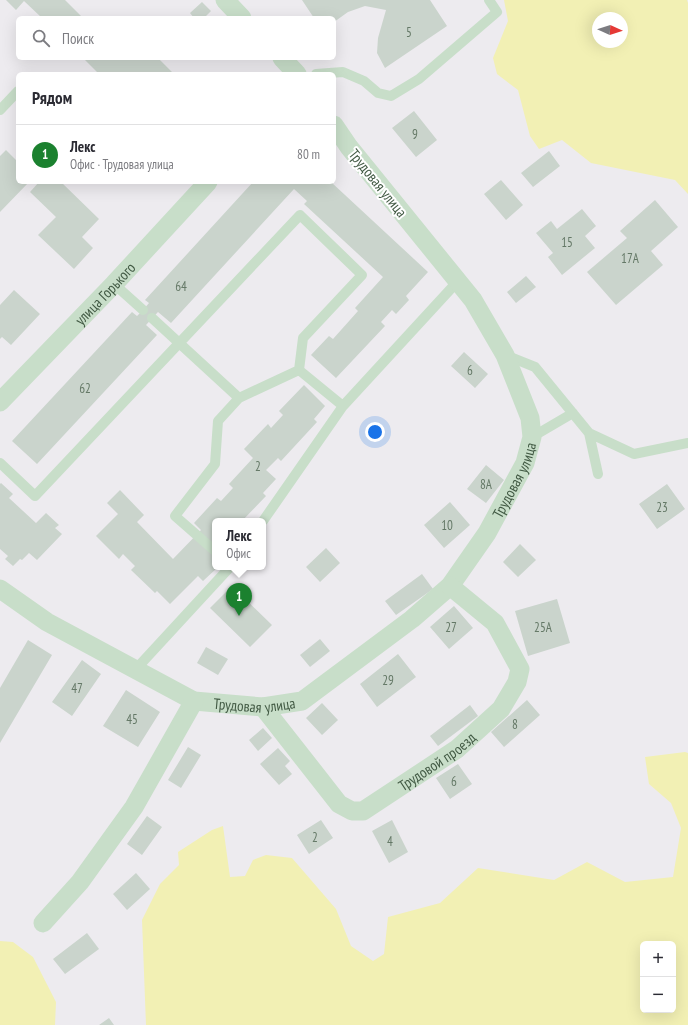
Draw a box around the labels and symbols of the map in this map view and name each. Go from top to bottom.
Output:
north arrow [592,12,628,48]
house number: 5 [406,24,412,41]
house number: 9 [412,126,418,143]
street label: Трудовая улица [345,145,411,221]
house number: 15 [561,234,573,251]
house number: 17А [621,250,640,267]
street label: улица Горького [70,258,139,329]
house number: 64 [175,278,187,295]
house number: 6 [467,362,473,379]
house number: 62 [79,380,91,397]
your location [365,422,385,442]
street label: Трудовая улица [488,440,540,521]
house number: 2 [255,458,261,475]
house number: 8А [480,476,493,493]
house number: 23 [656,499,668,516]
house number: 10 [441,517,453,534]
pin: 1 [226,583,252,616]
house number: 27 [445,619,457,636]
house number: 25А [534,619,553,636]
house number: 29 [382,672,394,689]
house number: 47 [71,680,83,697]
street label: Трудовая улица [213,693,297,717]
house number: 45 [126,711,138,728]
house number: 8 [512,716,518,733]
street label: Трудовой проезд [394,727,480,795]
house number: 6 [451,773,457,790]
house number: 2 [312,829,318,846]
house number: 4 [387,833,393,850]

